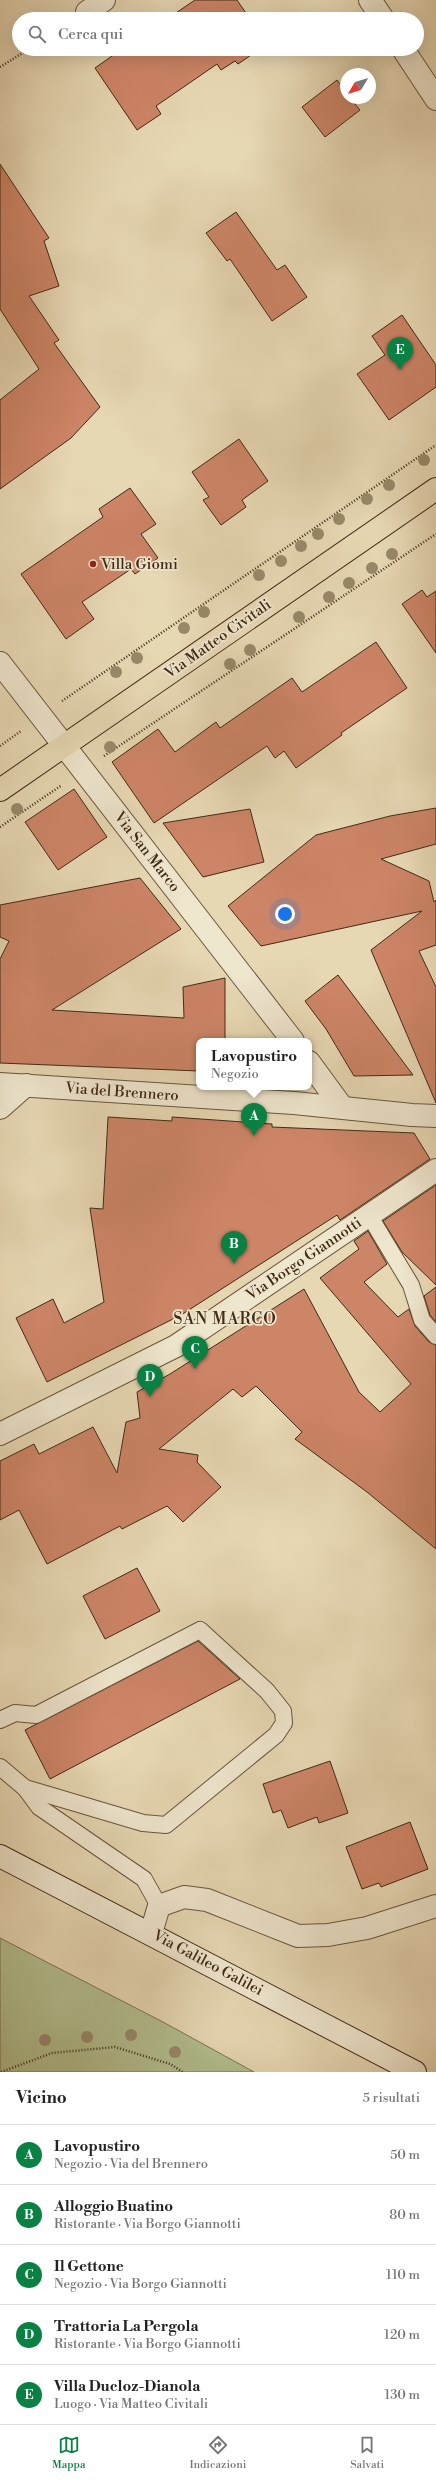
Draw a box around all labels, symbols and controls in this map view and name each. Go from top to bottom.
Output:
search box [12,12,424,56]
icon: search [26,23,48,45]
text: Cerca qui [58,25,123,44]
north arrow [340,68,376,104]
pin: E [387,337,413,370]
place label: Villa Giomi [100,555,178,574]
marker: Villa Giomi [88,559,98,569]
street label: Via Matteo Civitali [160,595,275,683]
street label: Via San Marco [109,807,184,896]
your location [275,904,295,924]
popup [196,1038,312,1090]
text: Lavopustiro [211,1047,297,1066]
text: Negozio [211,1066,259,1082]
street label: Via del Brennero [64,1078,179,1105]
pin: A [241,1103,267,1136]
street label: Via Borgo Giannotti [242,1213,366,1305]
pin: B [221,1231,247,1264]
district label: SAN MARCO [173,1309,277,1329]
pin: C [182,1336,208,1369]
pin: D [137,1364,163,1397]
street label: Via Galileo Galilei [149,1925,266,2000]
text: Vicino [16,2087,67,2109]
text: 5 risultati [363,2090,420,2106]
text: Lavopustiro [54,2137,140,2156]
text: A [24,2147,34,2163]
text: 50 m [390,2147,420,2163]
text: Negozio · Via del Brennero [54,2156,208,2172]
text: Alloggio Buatino [54,2197,173,2216]
text: B [24,2207,34,2223]
text: 80 m [389,2207,420,2223]
text: Ristorante · Via Borgo Giannotti [54,2216,241,2232]
text: Il Gettone [54,2257,124,2276]
text: C [24,2267,34,2283]
text: 110 m [386,2267,420,2283]
text: Negozio · Via Borgo Giannotti [54,2276,227,2292]
text: Trattoria La Pergola [54,2317,199,2336]
text: D [24,2327,34,2343]
text: 120 m [384,2327,420,2343]
text: Ristorante · Via Borgo Giannotti [54,2336,241,2352]
text: Villa Ducloz-Dianola [54,2377,200,2396]
text: E [24,2387,34,2403]
text: 130 m [385,2387,420,2403]
text: Luogo · Via Matteo Civitali [54,2396,208,2412]
tab: Mappa [52,2434,86,2472]
tab: Indicazioni [189,2434,246,2472]
tab: Salvati [350,2434,384,2472]

